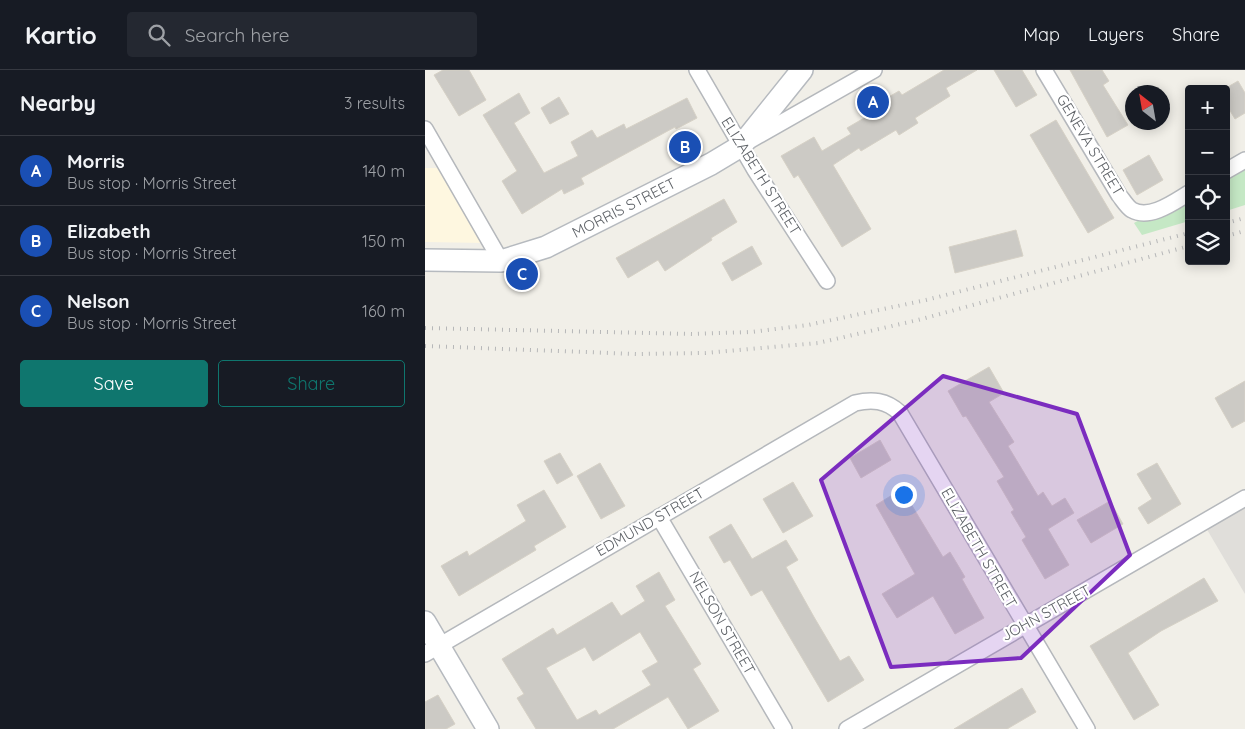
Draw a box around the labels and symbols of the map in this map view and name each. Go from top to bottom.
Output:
pin: A [857,83,889,121]
north arrow [1125,85,1170,130]
street label: GENEVA STREET [1053,90,1128,199]
street label: ELIZABETH STREET [717,113,805,238]
pin: B [669,128,701,166]
street label: MORRIS STREET [569,173,679,242]
pin: C [506,255,538,293]
your location [891,482,917,508]
street label: EDMUND STREET [592,483,707,560]
street label: ELIZABETH STREET [937,484,1022,611]
street label: NELSON STREET [685,568,760,678]
street label: JOHN STREET [998,580,1094,645]

